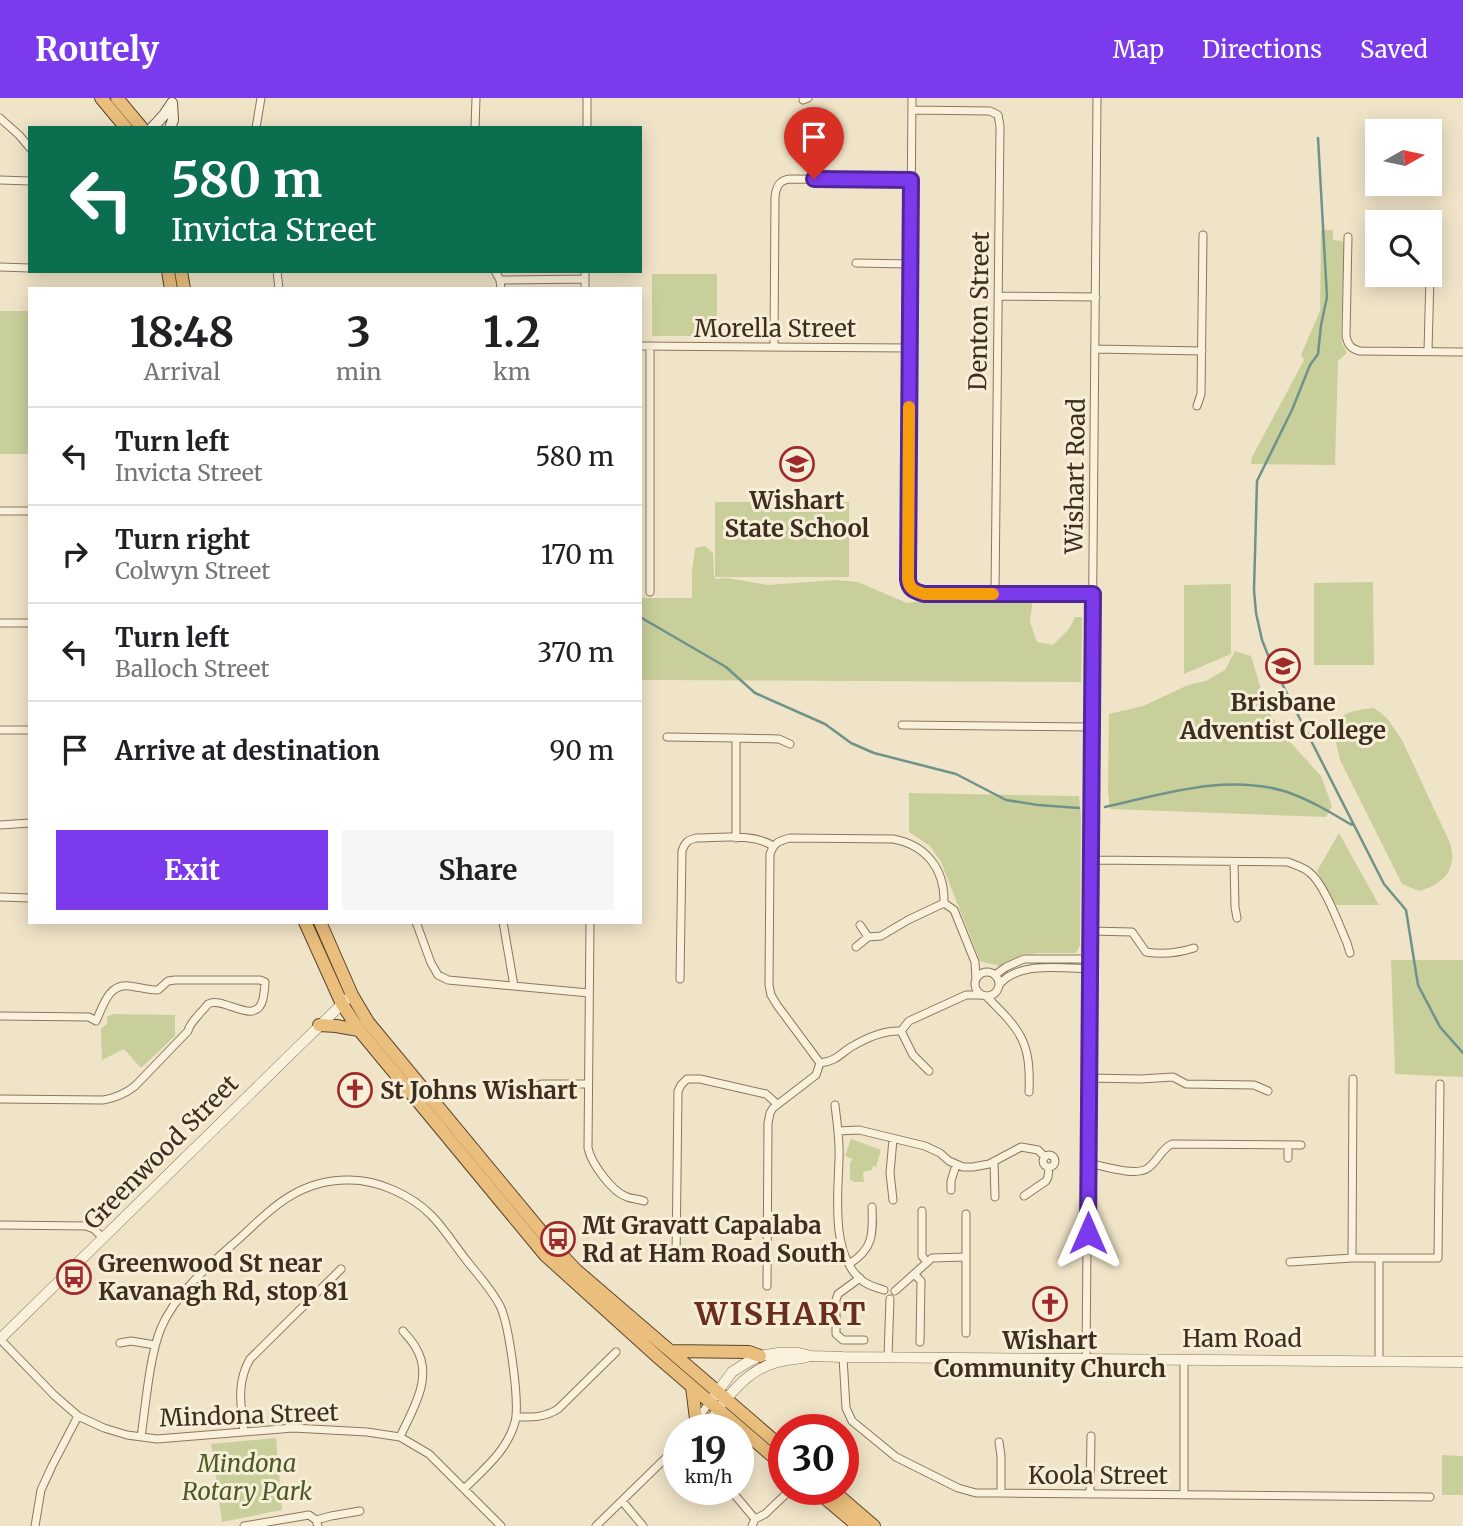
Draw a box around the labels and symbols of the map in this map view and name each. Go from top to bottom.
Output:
pin [784,107,844,179]
north arrow [1365,119,1442,196]
street label: Denton Street [962,230,996,391]
street label: Morella Street [694,313,857,344]
street label: Wishart Road [1058,398,1092,555]
school or university icon: Wishart State School [778,445,816,483]
place label: Wishart State School [725,485,870,544]
school or university icon: Brisbane Adventist College [1264,647,1302,685]
place label: Brisbane Adventist College [1179,687,1386,746]
street label: Greenwood Street [77,1068,245,1236]
church icon: St Johns Wishart [336,1071,374,1109]
place label: St Johns Wishart [380,1075,578,1106]
position arrow [1051,1196,1125,1270]
place label: Mt Gravatt Capalaba Rd at Ham Road South [582,1210,846,1269]
bus stop icon: Mt Gravatt Capalaba Rd at Ham Road South [539,1220,577,1258]
place label: Greenwood St near Kavanagh Rd, stop 81 [98,1248,348,1307]
bus stop icon: Greenwood St near Kavanagh Rd, stop 81 [55,1258,93,1296]
church icon: Wishart Community Church [1031,1285,1069,1323]
district label: WISHART [694,1294,867,1334]
street label: Ham Road [1182,1323,1302,1354]
place label: Wishart Community Church [934,1325,1166,1384]
street label: Mindona Street [159,1396,340,1434]
speed limit sign: 30 [768,1414,859,1505]
park label: Mindona Rotary Park [182,1448,312,1507]
street label: Koola Street [1028,1460,1169,1491]

